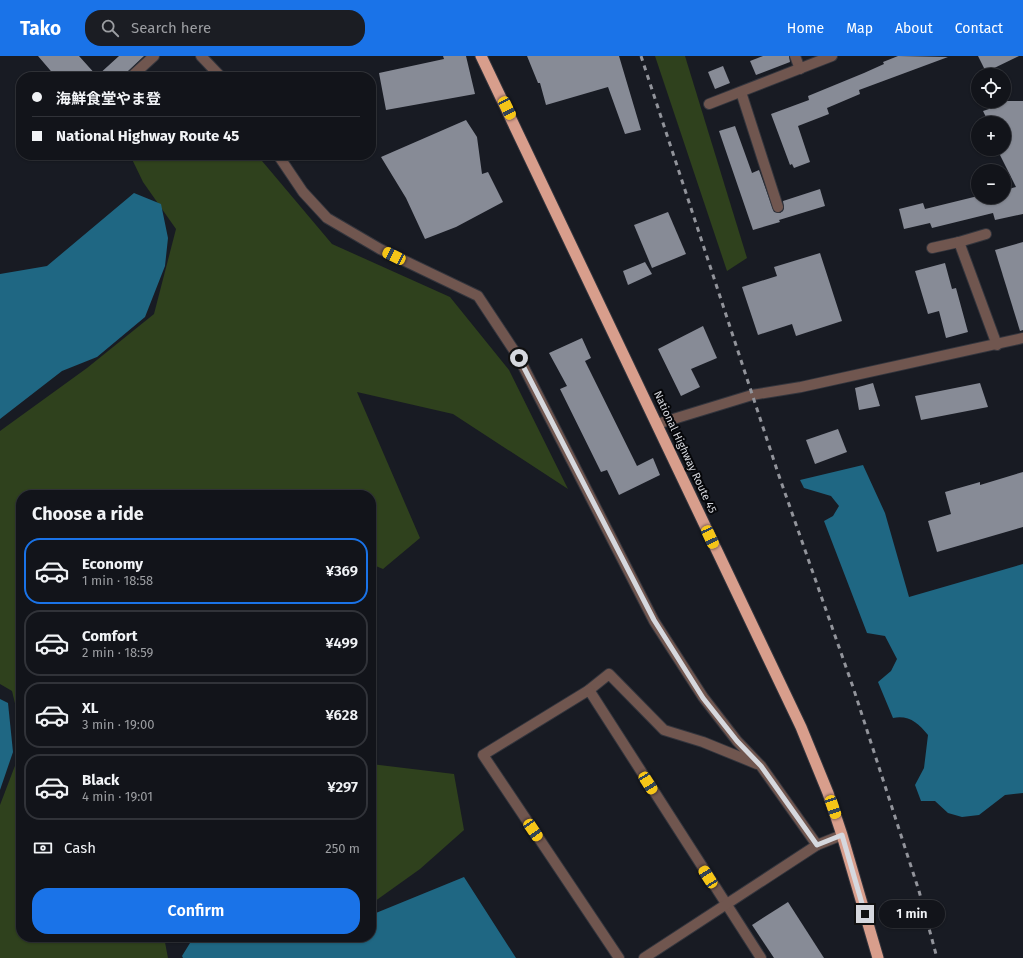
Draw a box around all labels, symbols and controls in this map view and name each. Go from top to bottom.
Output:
search box [85,10,365,46]
text: Tako [20,17,61,40]
icon: search [99,17,121,39]
text: Search here [131,19,211,37]
text: Home [787,20,824,37]
text: Map [846,20,873,37]
text: About [895,20,933,37]
text: Contact [955,20,1003,37]
map controls [971,68,1011,204]
button: locate [971,68,1011,108]
text: 海鮮食堂やま登 [56,90,161,108]
car [496,95,518,121]
button: + [971,116,1011,156]
text: National Highway Route 45 [56,127,239,145]
button: − [971,164,1011,204]
car [381,245,407,267]
route start [510,349,528,367]
street label: National Highway Route 45 [651,389,719,516]
text: Choose a ride [32,503,144,525]
car [699,524,721,550]
icon: car [34,553,70,589]
text: Economy [82,555,143,573]
text: ¥369 [326,562,358,580]
text: 1 min · 18:58 [82,573,153,588]
icon: car [34,625,70,661]
text: Comfort [82,627,138,645]
text: ¥499 [325,634,358,652]
text: 2 min · 18:59 [82,645,153,660]
icon: car [34,697,70,733]
text: XL [82,699,98,717]
text: ¥628 [326,706,358,724]
text: 3 min · 19:00 [82,717,154,732]
icon: car [34,769,70,805]
car [637,770,659,796]
text: Black [82,771,119,789]
text: ¥297 [327,778,358,796]
text: 4 min · 19:01 [82,789,153,804]
car [823,794,843,820]
car [521,817,545,843]
icon: cash [32,837,54,859]
text: Cash [64,839,96,857]
text: 250 m [325,841,360,856]
car [697,864,719,890]
button: Confirm [32,888,360,934]
callout: 1 min [879,900,945,928]
route end [856,905,874,923]
text: 1 min [896,906,928,921]

